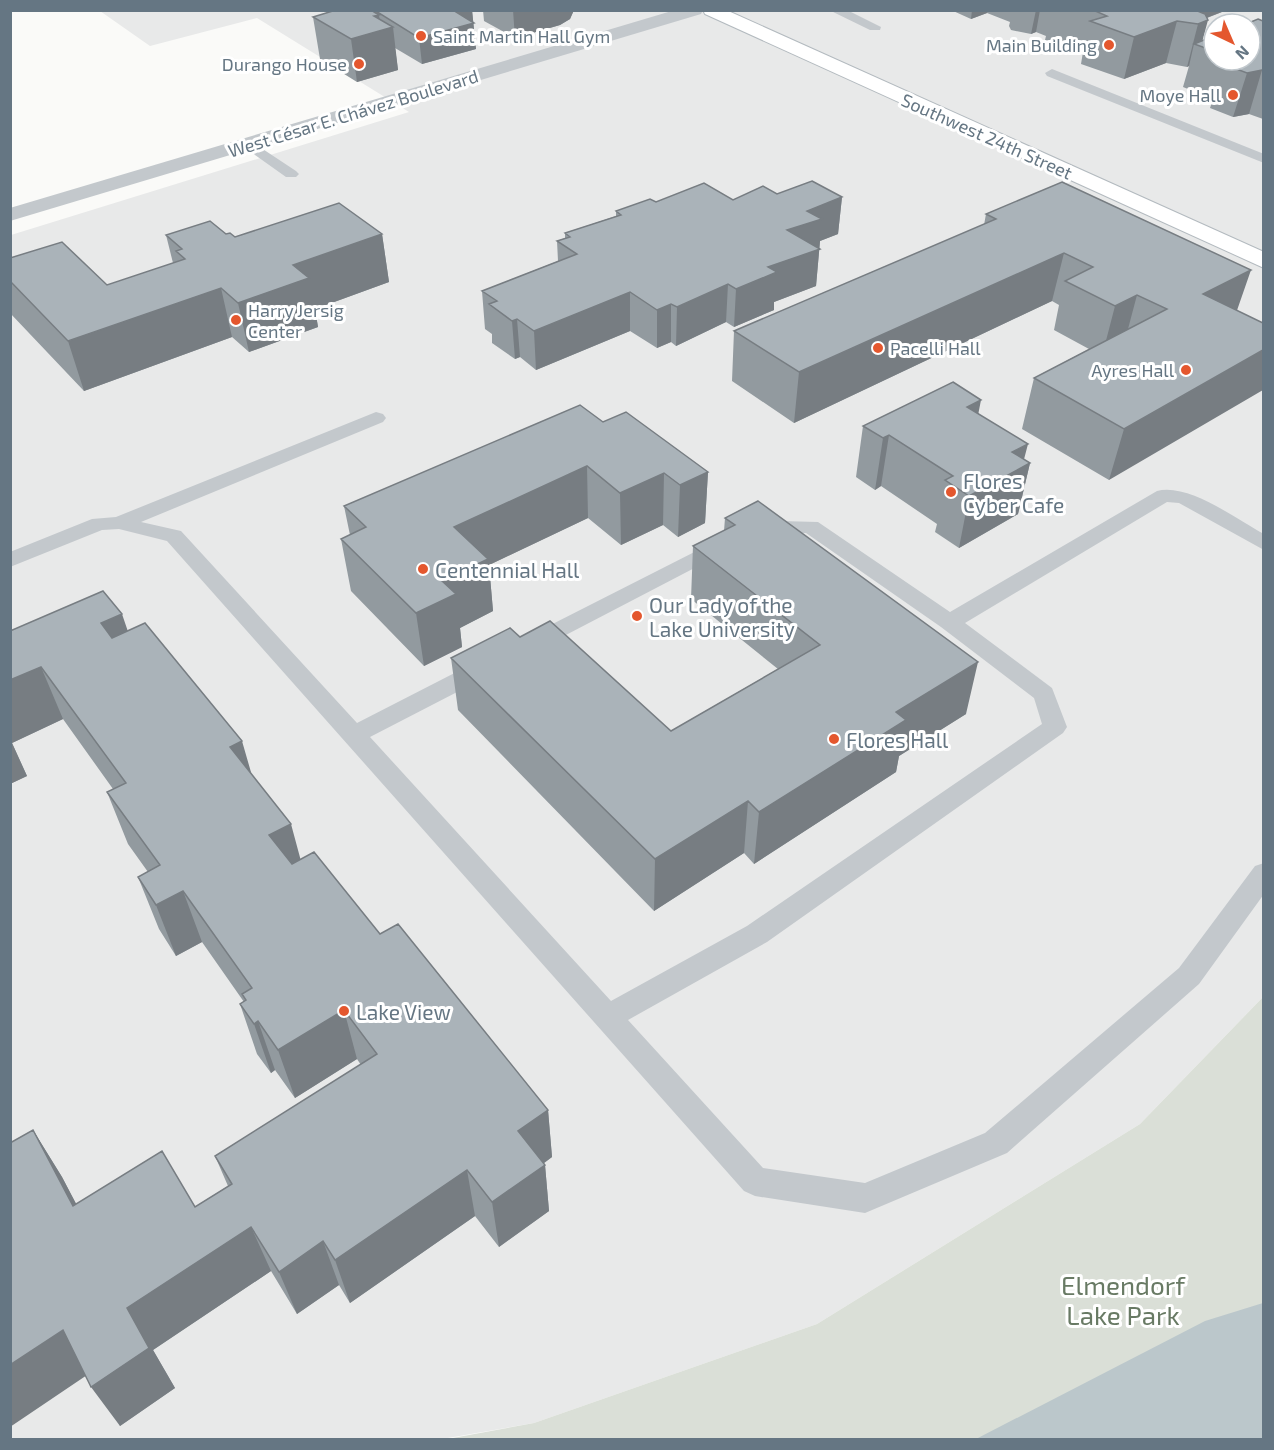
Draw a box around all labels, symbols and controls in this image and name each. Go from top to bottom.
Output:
north arrow [1202,12,1262,72]
place label: Saint Martin Hall Gym [433,25,610,47]
marker: Saint Martin Hall Gym [414,29,428,43]
place label: Main Building [986,34,1097,56]
marker: Main Building [1102,38,1116,52]
text: N [1232,42,1254,64]
place label: Durango House [222,53,347,75]
marker: Durango House [352,57,366,71]
street label: West César E. Chávez Boulevard [225,64,481,162]
place label: Moye Hall [1139,84,1222,106]
street label: Southwest 24th Street [898,88,1076,184]
marker: Moye Hall [1226,88,1240,102]
place label: Harry Jersig Center [248,299,344,342]
marker: Harry Jersig Center [229,313,243,327]
place label: Pacelli Hall [890,337,981,359]
marker: Pacelli Hall [871,341,885,355]
place label: Ayres Hall [1091,359,1175,381]
marker: Ayres Hall [1179,363,1193,377]
place label: Flores Cyber Cafe [963,468,1064,517]
marker: Flores Cyber Cafe [944,485,958,499]
place label: Centennial Hall [435,557,580,582]
marker: Centennial Hall [416,562,430,576]
place label: Our Lady of the Lake University [649,592,795,641]
marker: Our Lady of the Lake University [630,609,644,623]
place label: Flores Hall [846,727,949,752]
marker: Flores Hall [827,732,841,746]
place label: Lake View [356,999,451,1024]
marker: Lake View [337,1004,351,1018]
park label: Elmendorf Lake Park [1061,1269,1186,1330]

